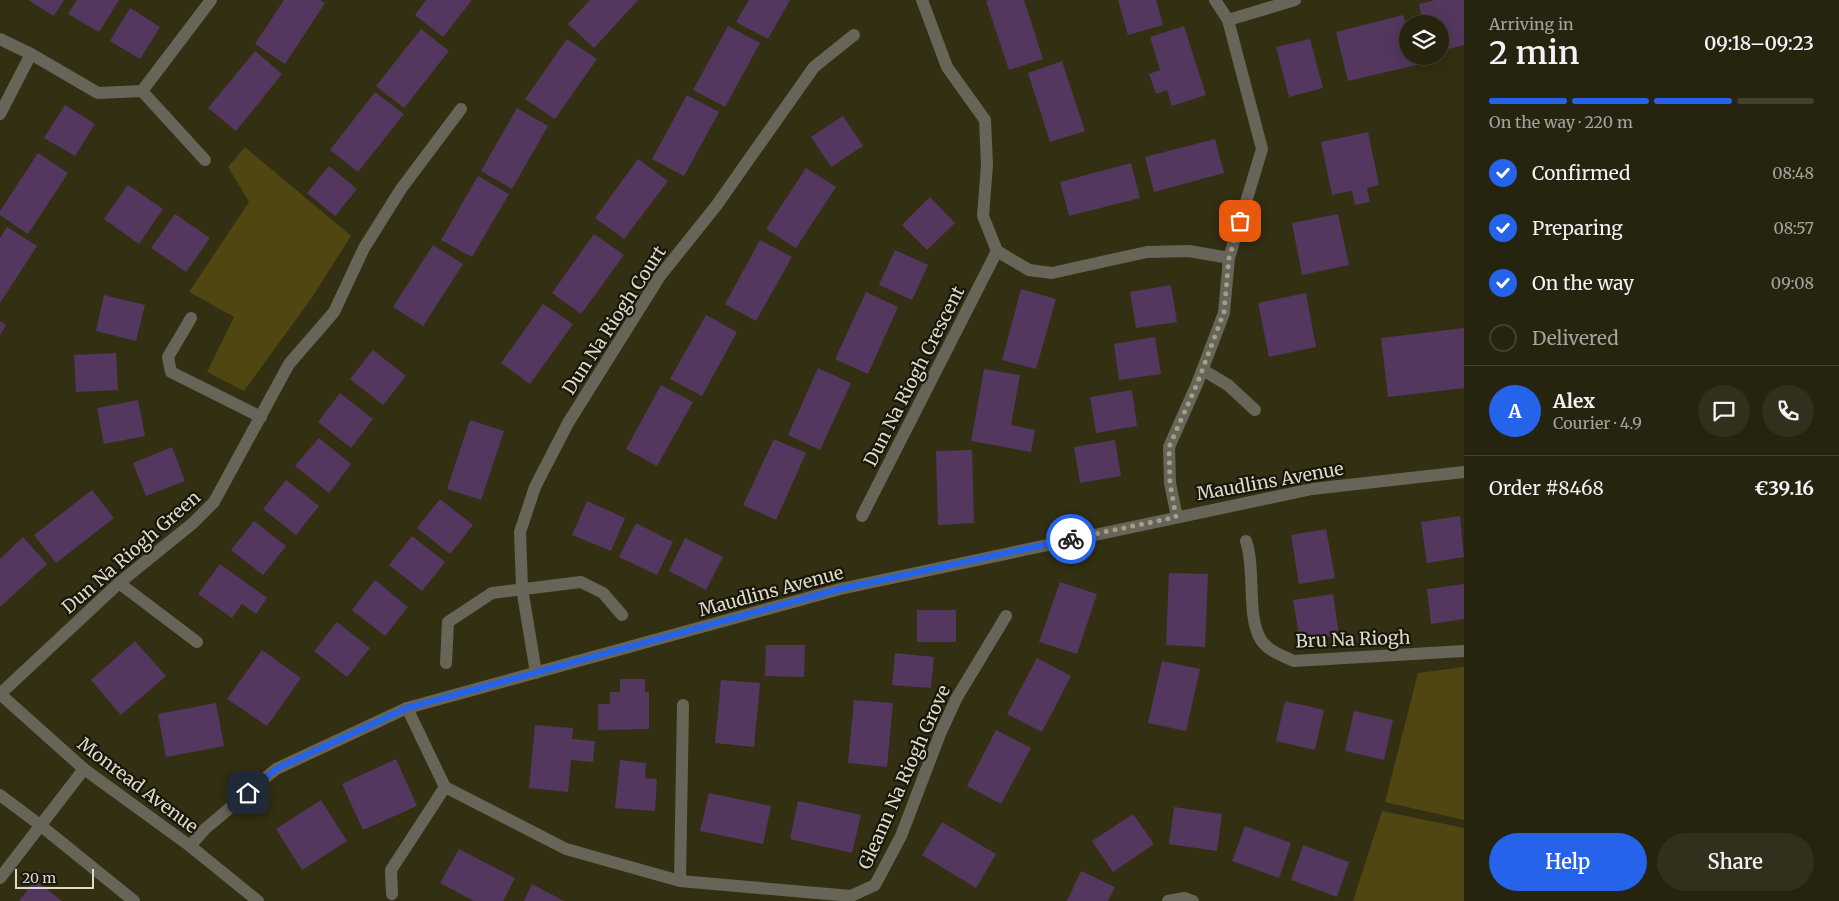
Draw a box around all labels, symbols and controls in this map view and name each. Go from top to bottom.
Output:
text: Arriving in [1489,14,1574,34]
map controls [1399,15,1449,65]
button: layers [1399,15,1449,65]
text: 09:18–09:23 [1704,31,1814,55]
text: 2 min [1489,33,1579,73]
text: On the way · 220 m [1489,112,1633,132]
icon: check [1489,159,1517,187]
text: Confirmed [1532,161,1630,185]
text: 08:48 [1772,163,1814,183]
pin [1219,200,1261,242]
icon: bag [1226,207,1254,235]
icon: check [1489,214,1517,242]
text: Preparing [1532,216,1623,240]
text: 08:57 [1773,218,1814,238]
street label: Dun Na Riogh Court [557,241,671,399]
icon: check [1489,269,1517,297]
text: On the way [1532,271,1634,295]
text: 09:08 [1771,273,1814,293]
street label: Dun Na Riogh Crescent [859,282,969,470]
text: Delivered [1532,326,1619,350]
button: chat [1698,385,1750,437]
button: phone [1762,385,1814,437]
text: Alex [1553,389,1595,413]
text: A [1508,399,1522,423]
text: Courier · 4.9 [1553,413,1642,433]
street label: Maudlins Avenue [1195,457,1345,505]
text: Order #8468 [1489,476,1604,500]
text: €39.16 [1754,476,1814,500]
street label: Dun Na Riogh Green [57,486,205,618]
courier [1046,514,1096,564]
icon: bike [1057,525,1085,553]
street label: Maudlins Avenue [696,561,846,621]
street label: Bru Na Riogh [1295,626,1411,652]
street label: Gleann Na Riogh Grove [853,681,955,873]
street label: Monread Avenue [73,732,203,838]
pin [227,772,269,814]
icon: home [234,779,262,807]
button: Help [1489,833,1647,891]
button: Share [1657,833,1814,891]
scale bar [15,866,94,889]
text: 20 m [22,869,56,887]

